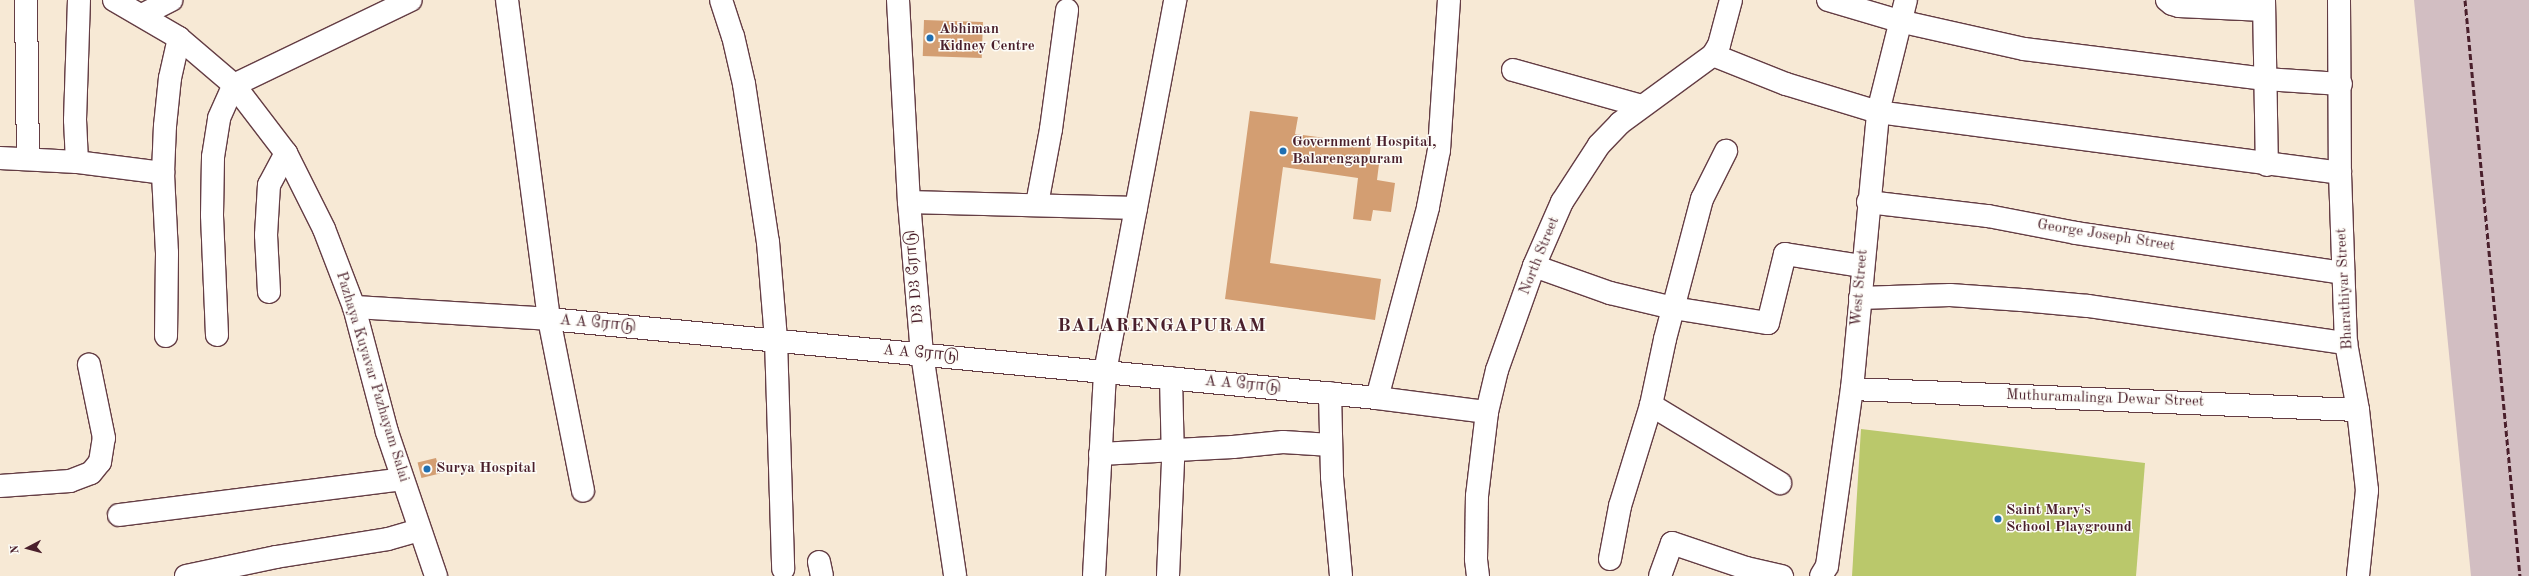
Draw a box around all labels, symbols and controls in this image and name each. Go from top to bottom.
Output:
place label: Abhiman Kidney Centre [939,20,1035,55]
marker: Abhiman Kidney Centre [924,32,936,44]
place label: Government Hospital, Balarengapuram [1292,133,1436,168]
marker: Government Hospital, Balarengapuram [1277,145,1289,157]
street label: North Street [1516,214,1564,298]
street label: George Joseph Street [2036,216,2176,256]
street label: Bharathiyar Street [2333,228,2357,350]
street label: D3 D3 ரோடு [902,229,928,325]
street label: West Street [1848,249,1872,327]
street label: Pazhaya Kuyavar Pazhayam Salai [331,270,413,484]
street label: A A ரோடு [559,312,637,336]
district label: BALARENGAPURAM [1057,316,1267,338]
street label: A A ரோடு [882,342,960,366]
street label: A A ரோடு [1204,373,1282,397]
street label: Muthuramalinga Dewar Street [2006,387,2204,411]
place label: Surya Hospital [436,460,536,478]
marker: Surya Hospital [421,463,433,475]
place label: Saint Mary's School Playground [2006,501,2132,536]
marker: Saint Mary's School Playground [1993,514,2003,524]
north arrow [8,528,48,568]
text: N [10,545,21,554]

